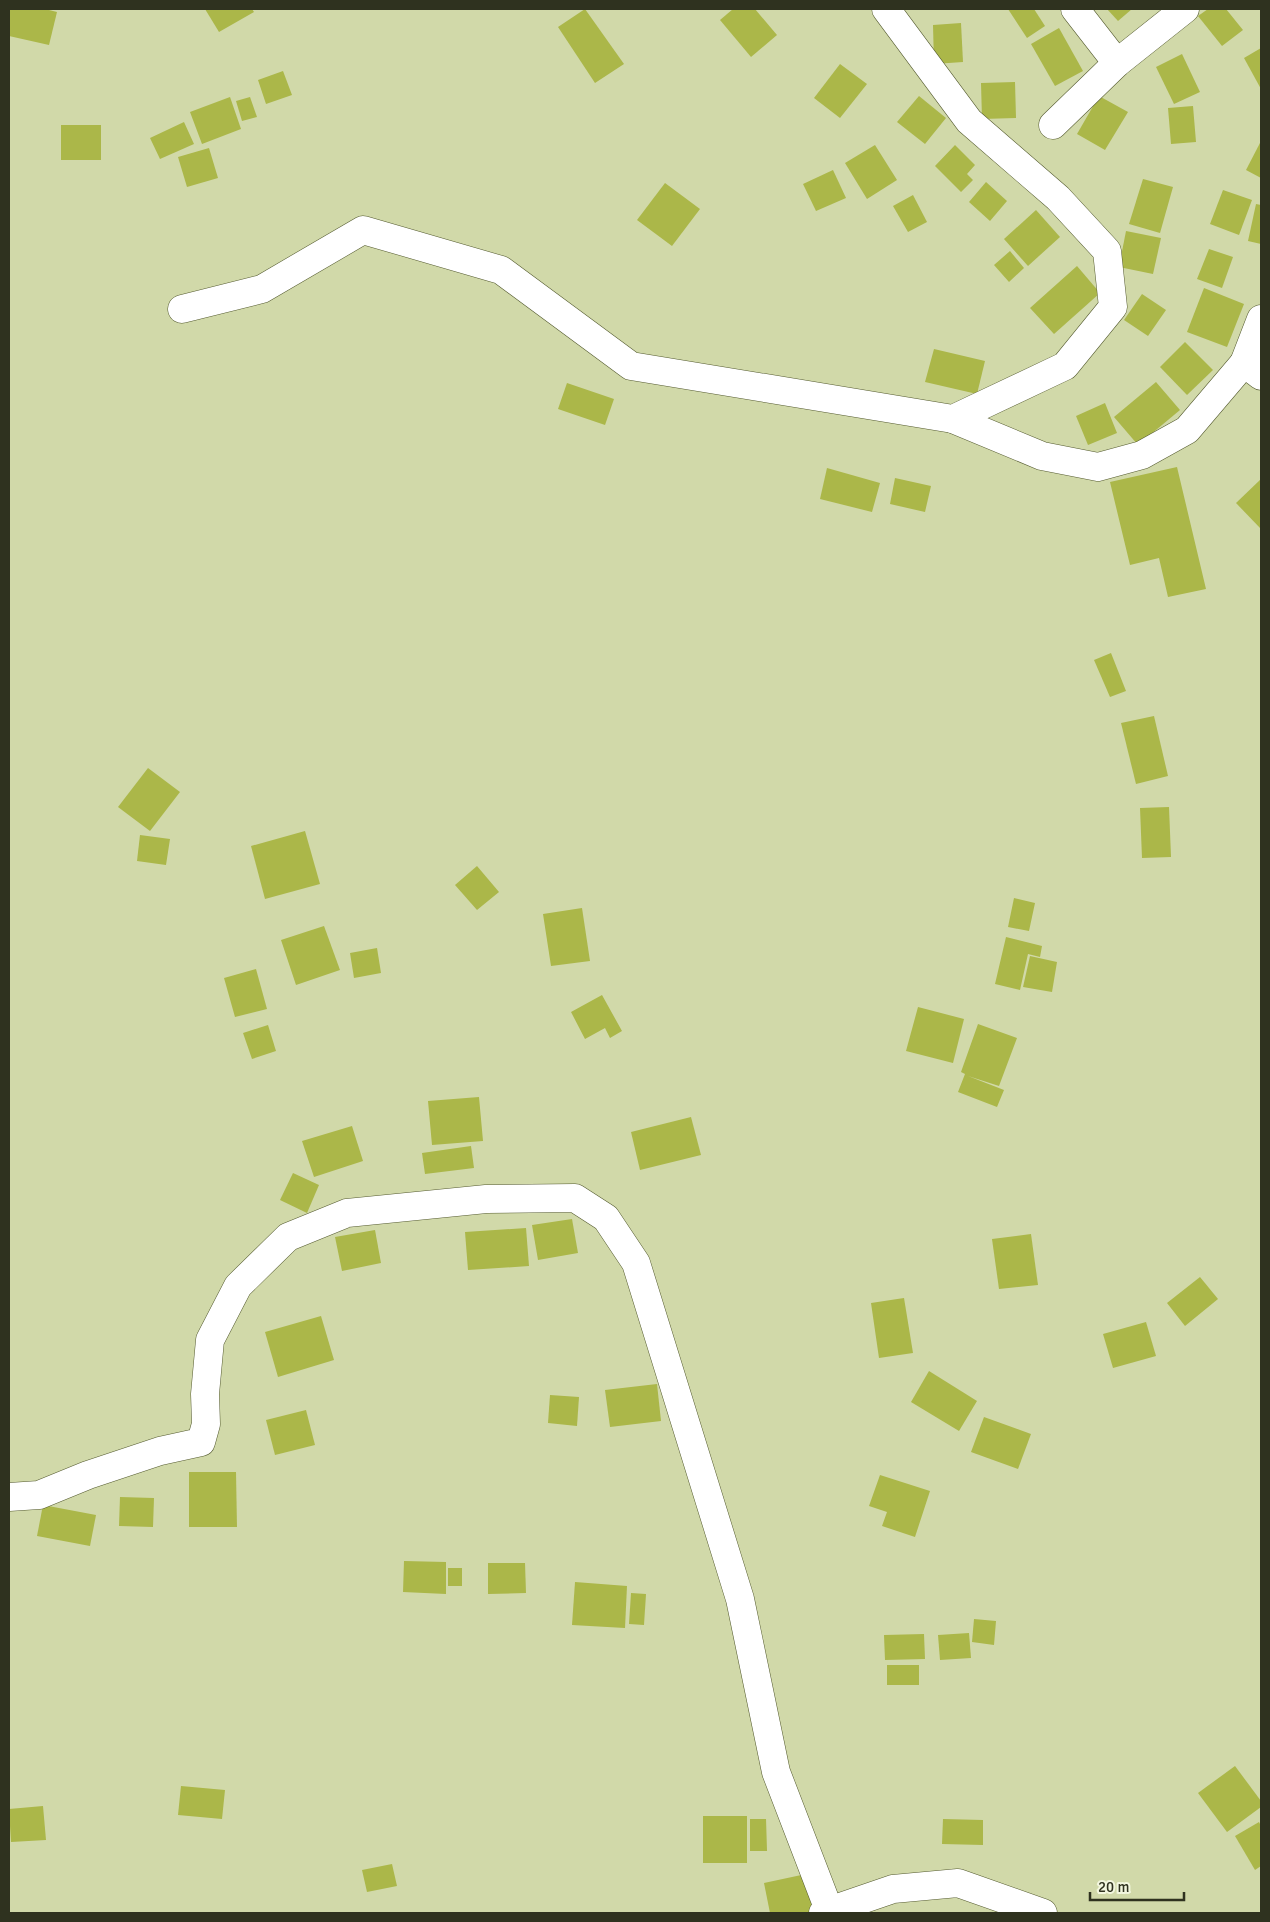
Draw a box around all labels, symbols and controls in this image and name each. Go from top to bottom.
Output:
scale bar [1090,1870,1184,1902]
text: 20 m [1098,1878,1129,1896]

